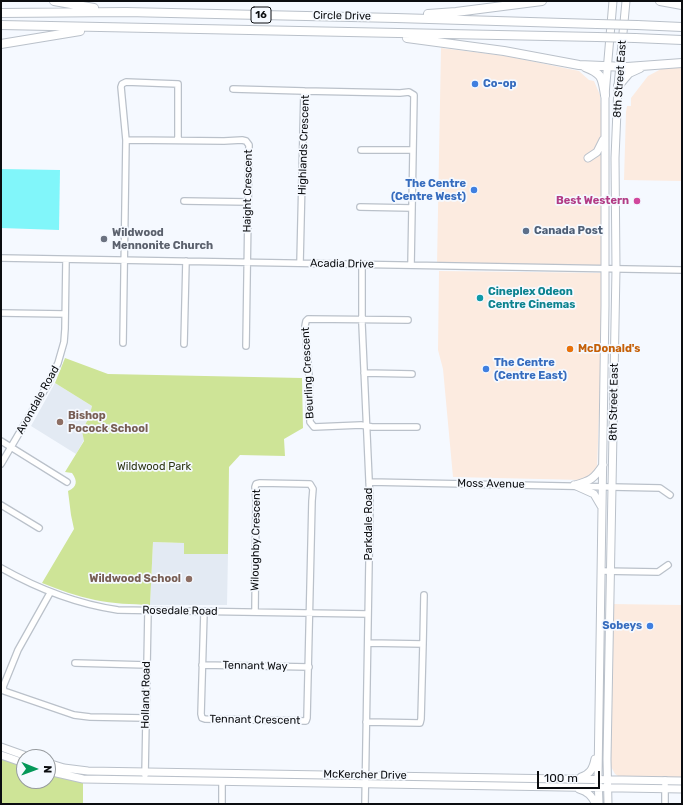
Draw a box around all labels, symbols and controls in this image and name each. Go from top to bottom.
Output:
road number: 16 [251,7,271,23]
street label: Circle Drive [313,9,371,23]
street label: 8th Street East [611,40,629,118]
place label: Co-op [483,77,516,91]
marker: Co-op [470,79,480,89]
street label: Highlands Crescent [296,95,312,195]
street label: Haight Crescent [241,149,255,233]
place label: The Centre (Centre West) [391,177,466,203]
marker: The Centre (Centre West) [469,185,479,195]
place label: Best Western [556,194,629,208]
marker: Best Western [632,196,642,206]
place label: Canada Post [534,224,603,238]
place label: Wildwood Mennonite Church [112,226,213,252]
marker: Canada Post [521,226,531,236]
marker: Wildwood Mennonite Church [99,234,109,244]
street label: Acadia Drive [310,257,374,271]
place label: Cineplex Odeon Centre Cinemas [488,285,575,311]
marker: Cineplex Odeon Centre Cinemas [475,293,485,303]
street label: Beurling Crescent [299,327,317,419]
place label: McDonald's [578,342,640,356]
marker: McDonald's [565,344,575,354]
place label: The Centre (Centre East) [494,356,567,382]
street label: 8th Street East [607,363,621,441]
street label: Avondale Road [14,364,62,436]
marker: The Centre (Centre East) [481,364,491,374]
place label: Bishop Pocock School [68,409,148,435]
marker: Bishop Pocock School [55,417,65,427]
park label: Wildwood Park [117,460,191,474]
street label: Moss Avenue [457,477,525,491]
street label: Parkdale Road [362,488,376,560]
street label: Wiloughby Crescent [249,489,263,591]
place label: Wildwood School [89,572,181,586]
marker: Wildwood School [184,574,194,584]
street label: Rosedale Road [142,604,218,618]
place label: Sobeys [602,619,642,633]
marker: Sobeys [645,621,655,631]
street label: Tennant Way [222,659,288,673]
street label: Holland Road [139,661,153,729]
street label: Tennant Crescent [210,713,300,727]
north arrow [16,749,56,789]
scale bar [539,763,602,789]
text: N [41,765,54,773]
street label: McKercher Drive [323,768,407,782]
text: 100 m [544,771,578,785]

